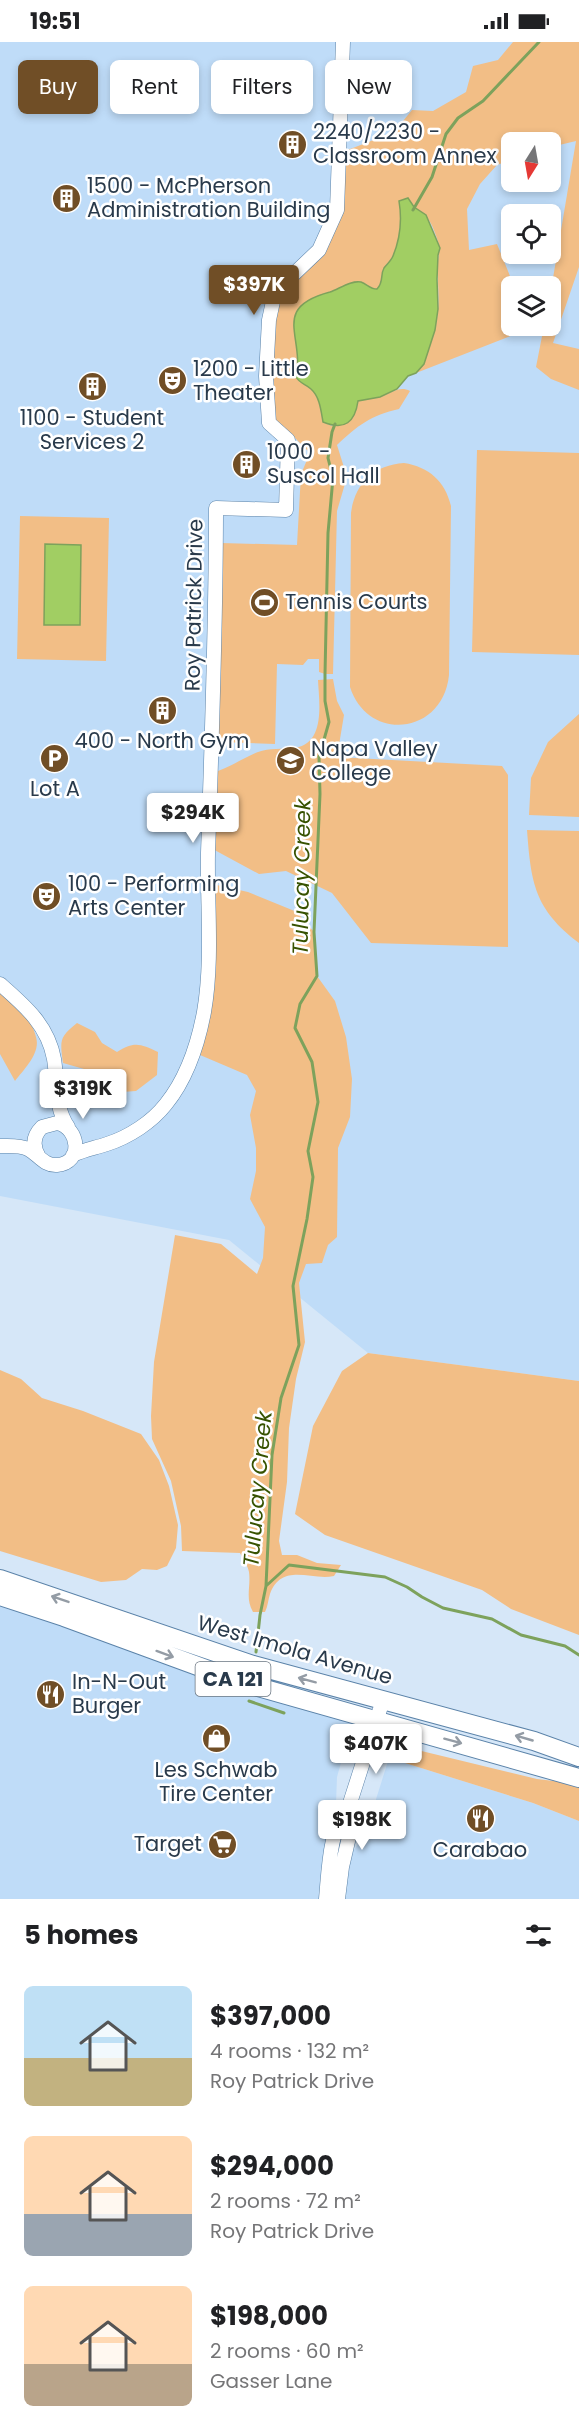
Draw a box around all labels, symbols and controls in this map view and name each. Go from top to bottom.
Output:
text: 19:51 [30,6,81,37]
chip: Buy [18,60,98,114]
chip: Rent [110,60,199,114]
chip: Filters [211,60,313,114]
chip: New [325,60,412,114]
place label: 2240/2230 - Classroom Annex [313,117,497,170]
building icon: 2240/2230 - Classroom Annex [276,128,308,160]
north arrow [501,132,561,192]
map controls [501,132,561,336]
place label: 1500 - McPherson Administration Building [87,171,330,224]
building icon: 1500 - McPherson Administration Building [50,182,82,214]
button: locate [501,204,561,264]
pin: $397K [212,265,296,316]
text: $397K [223,270,285,298]
button: layers [501,276,561,336]
place label: 1200 - Little Theater [193,354,309,407]
theatre icon: 1200 - Little Theater [156,365,188,397]
building icon: 1100 - Student Services 2 [76,371,108,403]
place label: 1100 - Student Services 2 [20,403,164,456]
place label: 1000 - Suscol Hall [267,437,380,490]
building icon: 1000 - Suscol Hall [230,448,262,480]
street label: Roy Patrick Drive [177,519,210,691]
sports icon: Tennis Courts [248,586,280,618]
place label: Tennis Courts [285,587,428,616]
building icon: 400 - North Gym [146,694,178,726]
place label: 400 - North Gym [75,726,249,755]
place label: Napa Valley College [311,734,438,787]
parking icon: Lot A [39,742,71,774]
school or university icon: Napa Valley College [274,745,306,777]
place label: Lot A [30,774,80,803]
pin: $294K [151,793,235,844]
water label: Tulucay Creek [285,797,318,955]
text: $294K [161,798,225,826]
place label: 100 - Performing Arts Center [68,869,240,922]
theatre icon: 100 - Performing Arts Center [31,880,63,912]
pin: $319K [41,1069,125,1120]
text: $319K [53,1074,113,1102]
water label: Tulucay Creek [235,1408,280,1568]
one-way arrow [51,1593,70,1604]
street label: West Imola Avenue [194,1608,396,1691]
one-way arrow [156,1650,174,1661]
road number: CA 121 [196,1662,270,1696]
place label: In-N-Out Burger [72,1667,166,1720]
one-way arrow [298,1673,317,1685]
restaurant icon: In-N-Out Burger [35,1678,67,1710]
shop icon: Les Schwab Tire Center [200,1723,232,1755]
pin: $407K [334,1724,418,1775]
text: $407K [344,1729,408,1757]
one-way arrow [515,1732,534,1743]
one-way arrow [444,1736,463,1748]
place label: Les Schwab Tire Center [155,1755,277,1808]
pin: $198K [320,1800,404,1851]
restaurant icon: Carabao [464,1803,496,1835]
text: $198K [332,1805,392,1833]
supermarket icon: Target [207,1828,239,1860]
place label: Target [134,1829,202,1858]
place label: Carabao [433,1835,527,1864]
text: 5 homes [24,1917,139,1953]
icon: filters [522,1919,555,1952]
text: $397,000 [210,1998,331,2034]
icon: home [72,2010,144,2082]
text: 4 rooms · 132 m² [210,2037,369,2065]
text: Roy Patrick Drive [210,2067,374,2095]
text: $294,000 [210,2148,334,2184]
icon: home [72,2160,144,2232]
text: 2 rooms · 72 m² [210,2187,361,2215]
text: Roy Patrick Drive [210,2217,374,2245]
text: $198,000 [210,2298,328,2334]
icon: home [72,2310,144,2382]
text: 2 rooms · 60 m² [210,2337,364,2365]
text: Gasser Lane [210,2367,333,2395]

